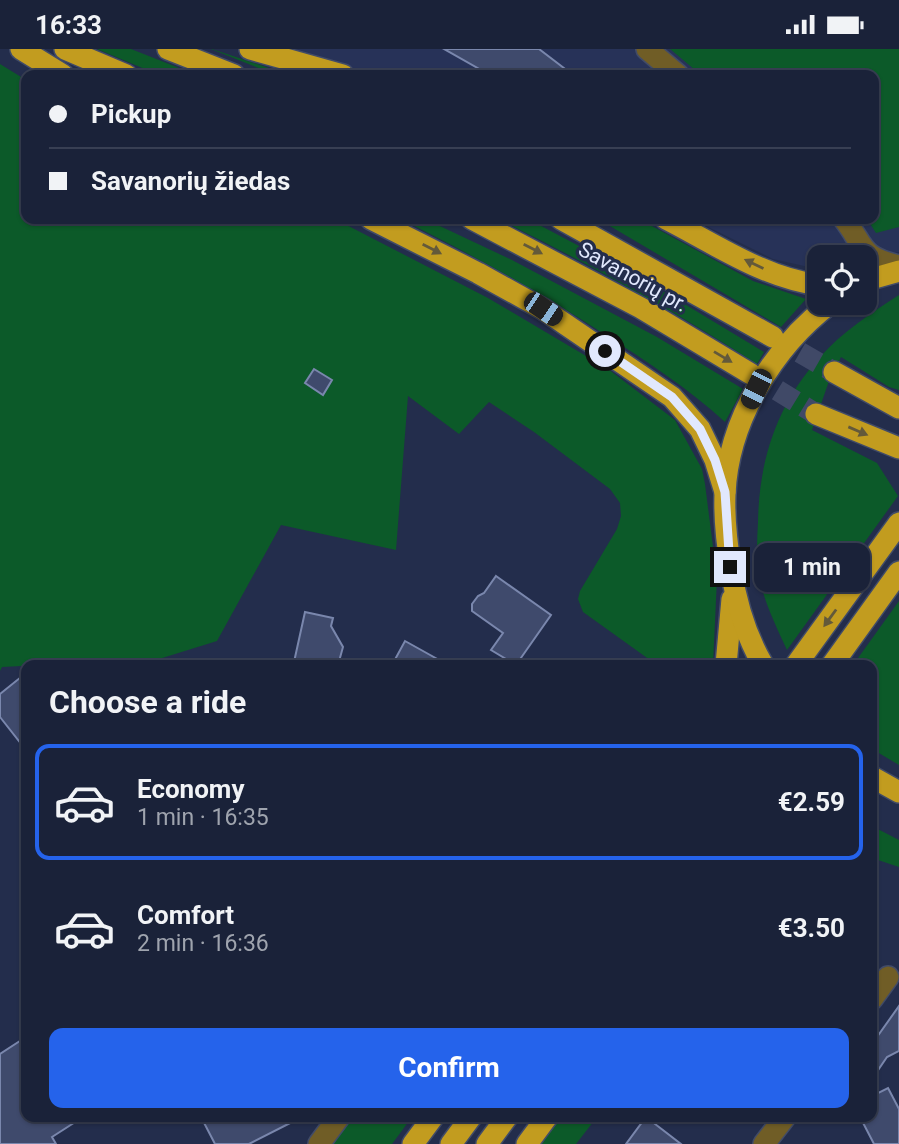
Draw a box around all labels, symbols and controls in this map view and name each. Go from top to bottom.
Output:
text: 16:33 [35,10,102,40]
text: Pickup [91,99,171,129]
text: Savanorių žiedas [91,166,290,196]
street label: Savanorių pr. [574,237,692,317]
one-way arrow [422,243,442,255]
one-way arrow [523,243,543,255]
map controls [807,245,877,315]
button: locate [807,245,877,315]
one-way arrow [744,259,764,270]
car [520,289,567,329]
route start [589,335,621,367]
one-way arrow [713,350,732,363]
car [738,366,775,412]
one-way arrow [847,426,868,437]
callout: 1 min [754,543,870,591]
route end [714,551,746,583]
text: 1 min [783,554,841,581]
one-way arrow [824,609,838,627]
text: Choose a ride [49,683,246,721]
icon: car [53,771,116,834]
text: Economy [137,774,244,804]
text: €2.59 [778,787,845,817]
text: 1 min · 16:35 [137,804,269,831]
icon: car [53,897,116,960]
text: Comfort [137,900,234,930]
text: €3.50 [778,913,845,943]
text: 2 min · 16:36 [137,930,269,957]
button: Confirm [49,1028,849,1108]

